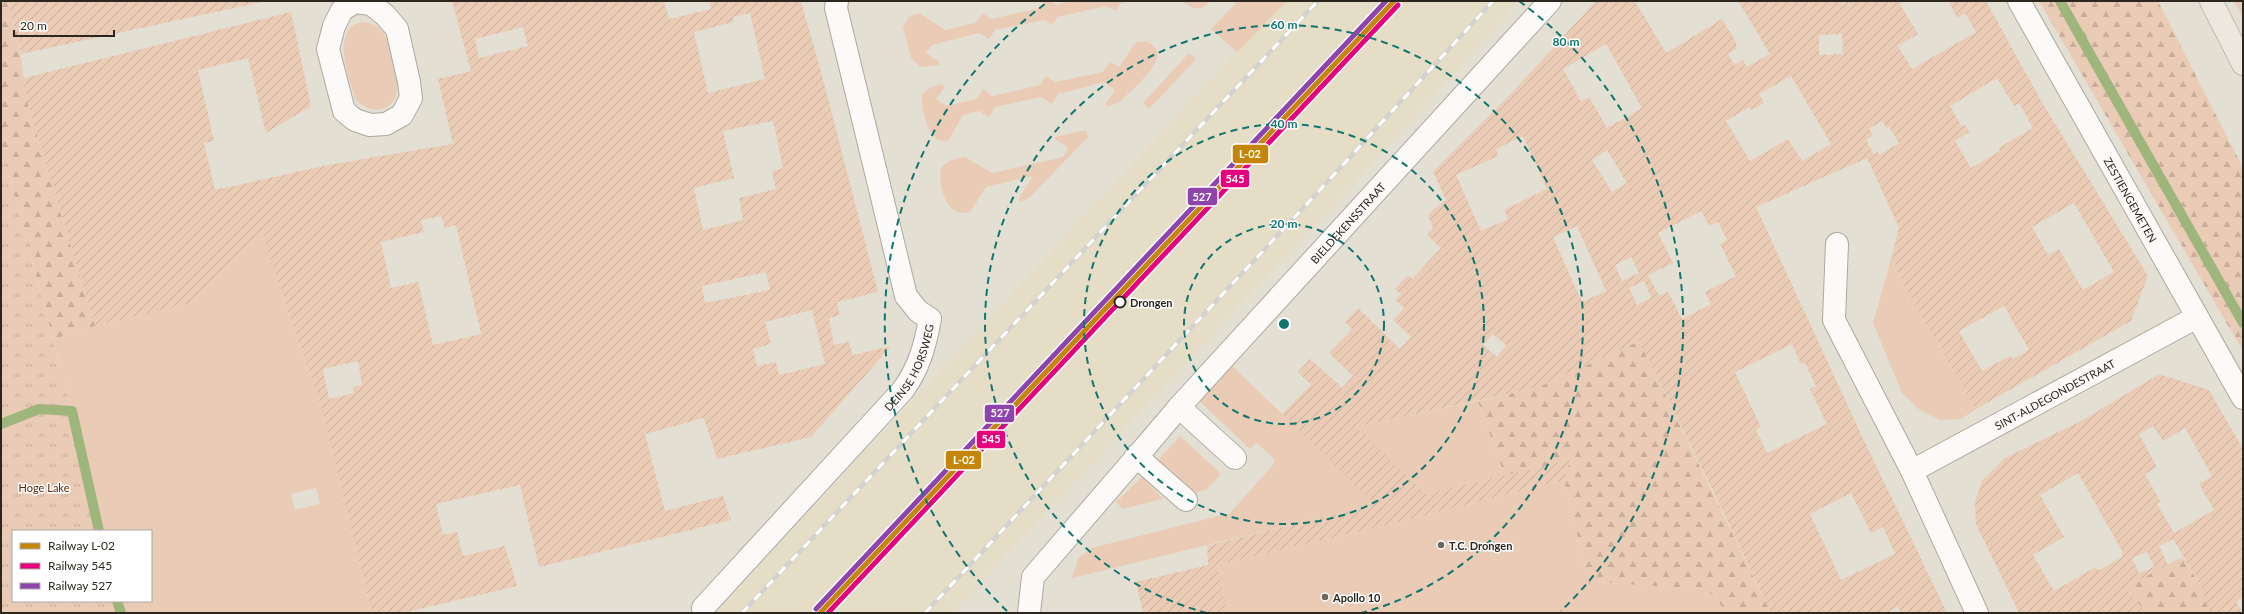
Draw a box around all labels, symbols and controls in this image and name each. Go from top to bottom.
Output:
scale bar [14,12,114,38]
text: 60 m [1271,17,1297,32]
text: 20 m [20,18,47,33]
text: 80 m [1553,34,1579,49]
text: 40 m [1271,116,1297,131]
line badge: L-02 [1232,144,1269,164]
text: L-02 [1239,147,1261,160]
street label: ZESTIENGEMETEN [2102,155,2160,244]
line badge: 545 [1220,169,1250,188]
text: 545 [1225,172,1245,185]
street label: BIELDEKENSSTRAAT [1307,179,1388,266]
line badge: 527 [1187,187,1218,206]
text: 527 [1192,190,1212,203]
text: 20 m [1271,216,1297,231]
marker: Drongen [1113,295,1127,309]
place label: Drongen [1130,296,1173,309]
centre of rings [1277,317,1291,331]
street label: DEINSE HORSWEG [881,323,935,413]
street label: SINT-ALDEGONDESTRAAT [1992,356,2117,432]
line badge: 527 [984,404,1015,423]
text: 527 [990,406,1010,419]
line badge: 545 [976,430,1006,449]
text: 545 [981,432,1001,445]
line badge: L-02 [945,450,982,470]
text: L-02 [953,453,975,466]
park label: Hoge Lake [19,481,70,494]
legend [12,530,152,602]
text: Railway L-02 [48,538,115,553]
place label: T.C. Drongen [1449,539,1512,552]
marker: T.C. Drongen [1436,540,1446,550]
text: Railway 545 [48,558,112,573]
text: Railway 527 [48,578,112,593]
place label: Apollo 10 [1332,591,1381,604]
marker: Apollo 10 [1320,592,1330,602]

